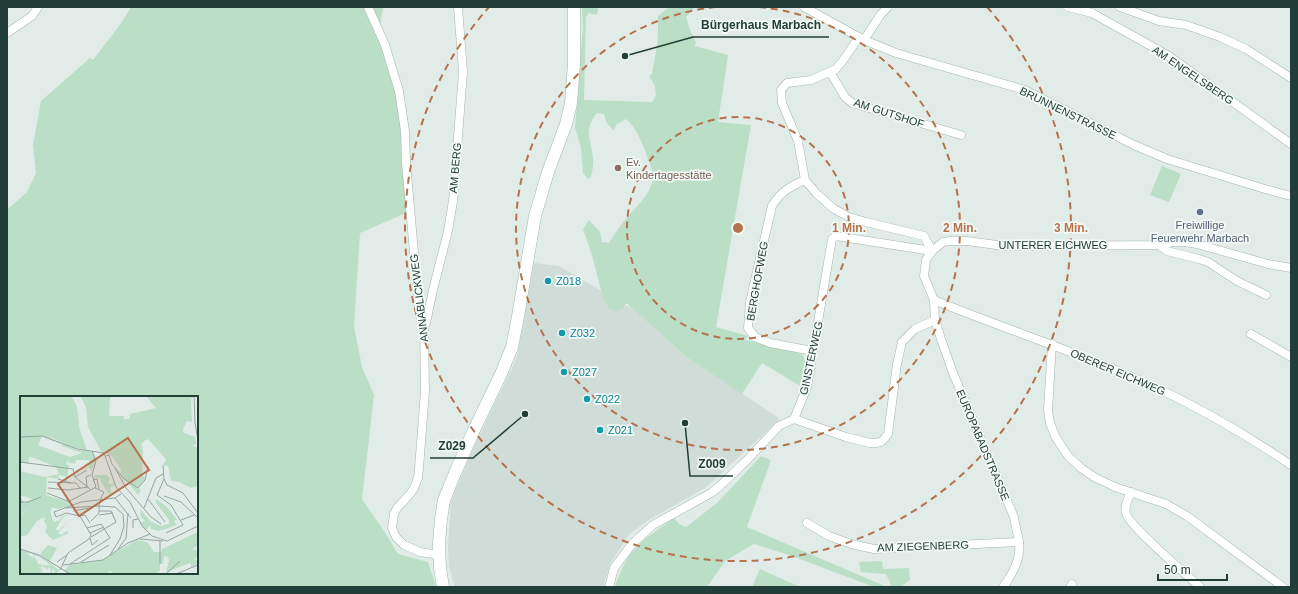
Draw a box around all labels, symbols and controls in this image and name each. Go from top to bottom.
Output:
callout: Bürgerhaus Marbach [693,13,829,37]
text: Bürgerhaus Marbach [701,18,821,32]
street label: AM ENGELSBERG [1150,43,1236,107]
street label: BRUNNENSTRASSE [1018,84,1118,142]
street label: AM GUTSHOF [852,96,926,130]
street label: AM BERG [447,142,463,194]
place label: Ev. Kindertagesstätte [626,156,712,181]
marker: Ev. Kindertagesstätte [613,163,623,173]
marker: Freiwillige Feuerwehr Marbach [1195,207,1205,217]
place label: Freiwillige Feuerwehr Marbach [1151,219,1249,244]
centre of rings [731,221,745,235]
text: 1 Min. [832,221,866,235]
text: 2 Min. [943,221,977,235]
text: 3 Min. [1054,221,1088,235]
street label: UNTERER EICHWEG [999,239,1107,251]
street label: BERGHOFWEG [744,240,770,322]
street label: ANNABLICKWEG [408,253,430,343]
place label: Z018 [556,275,581,287]
marker: Z018 [543,276,553,286]
street label: GINSTERWEG [797,320,825,396]
place label: Z032 [570,327,595,339]
marker: Z032 [557,328,567,338]
street label: OBERER EICHWEG [1069,347,1167,397]
place label: Z027 [572,366,597,378]
marker: Z027 [559,367,569,377]
street label: EUROPABADSTRASSE [954,388,1012,502]
place label: Z022 [595,393,620,405]
marker: Z022 [582,394,592,404]
inset map [20,396,198,574]
place label: Z021 [608,424,633,436]
marker: Z021 [595,425,605,435]
callout: Z029 [430,434,473,458]
text: Z029 [438,439,466,453]
callout: Z009 [690,452,733,476]
text: Z009 [698,457,726,471]
street label: AM ZIEGENBERG [877,538,969,554]
scale bar [1158,556,1227,582]
text: 50 m [1164,563,1191,577]

